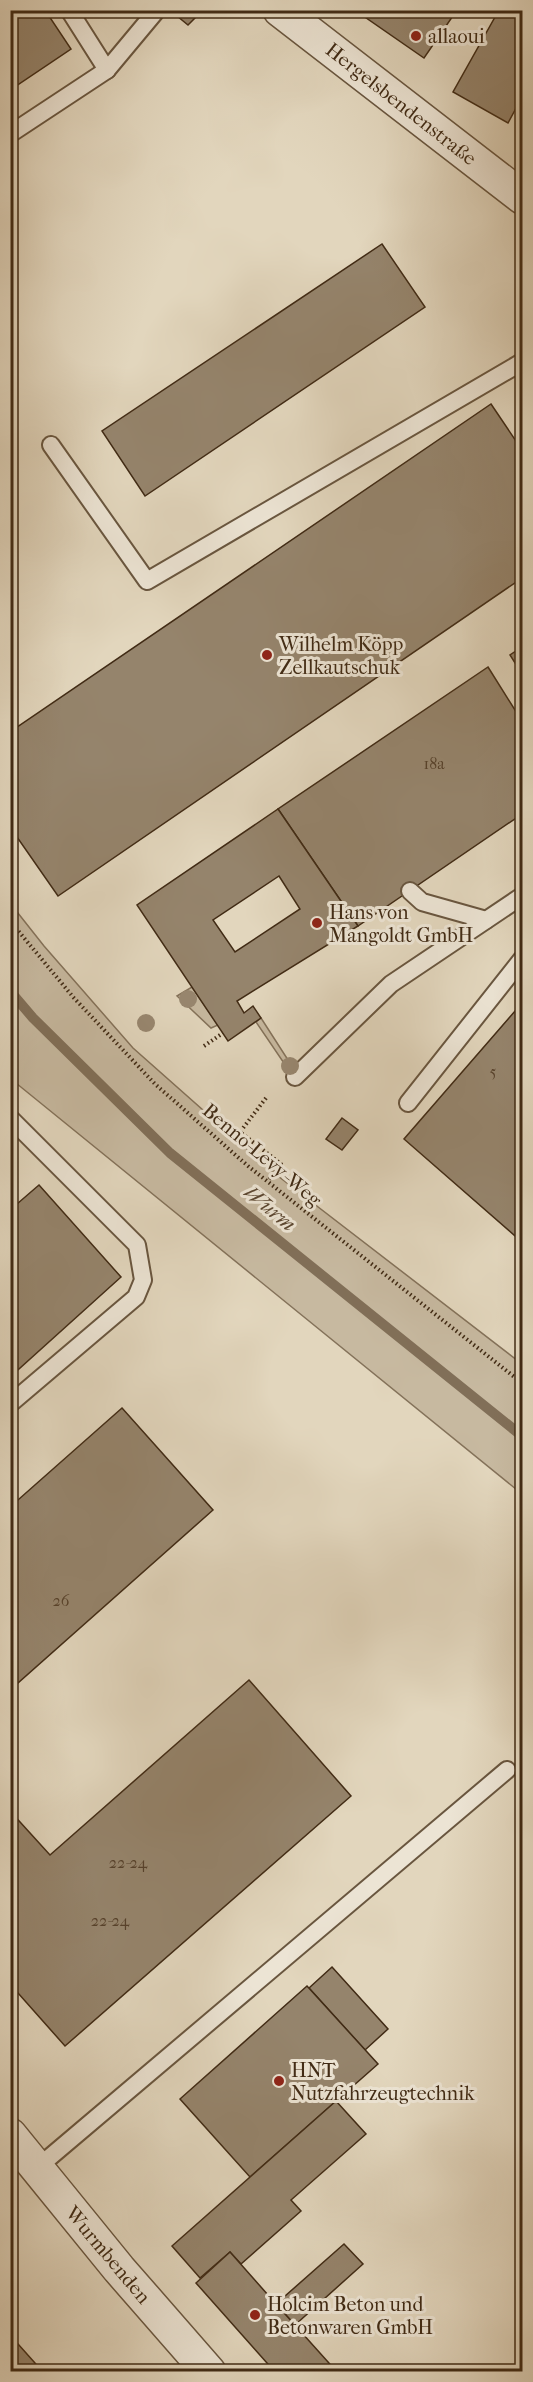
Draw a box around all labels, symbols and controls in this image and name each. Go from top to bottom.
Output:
place label: allaoui [428,25,485,48]
marker: allaoui [409,29,423,43]
street label: Hergelsbendenstraße [321,38,481,170]
place label: Wilhelm Köpp Zellkautschuk [278,633,404,679]
marker: Wilhelm Köpp Zellkautschuk [260,648,274,662]
house number: 18a [423,754,445,773]
place label: Hans von Mangoldt GmbH [329,901,473,947]
marker: Hans von Mangoldt GmbH [310,916,324,930]
house number: 5 [490,1062,497,1081]
street label: Benno-Levy-Weg [198,1099,326,1212]
water label: Wurm [239,1180,301,1236]
house number: 26 [53,1591,70,1610]
house number: 22-24 [109,1853,148,1872]
house number: 22-24 [91,1911,130,1930]
place label: HNT Nutzfahrzeugtechnik [291,2059,475,2105]
marker: HNT Nutzfahrzeugtechnik [272,2074,286,2088]
street label: Wurmbenden [60,2201,156,2309]
place label: Holcim Beton und Betonwaren GmbH [267,2293,433,2339]
marker: Holcim Beton und Betonwaren GmbH [248,2308,262,2322]

